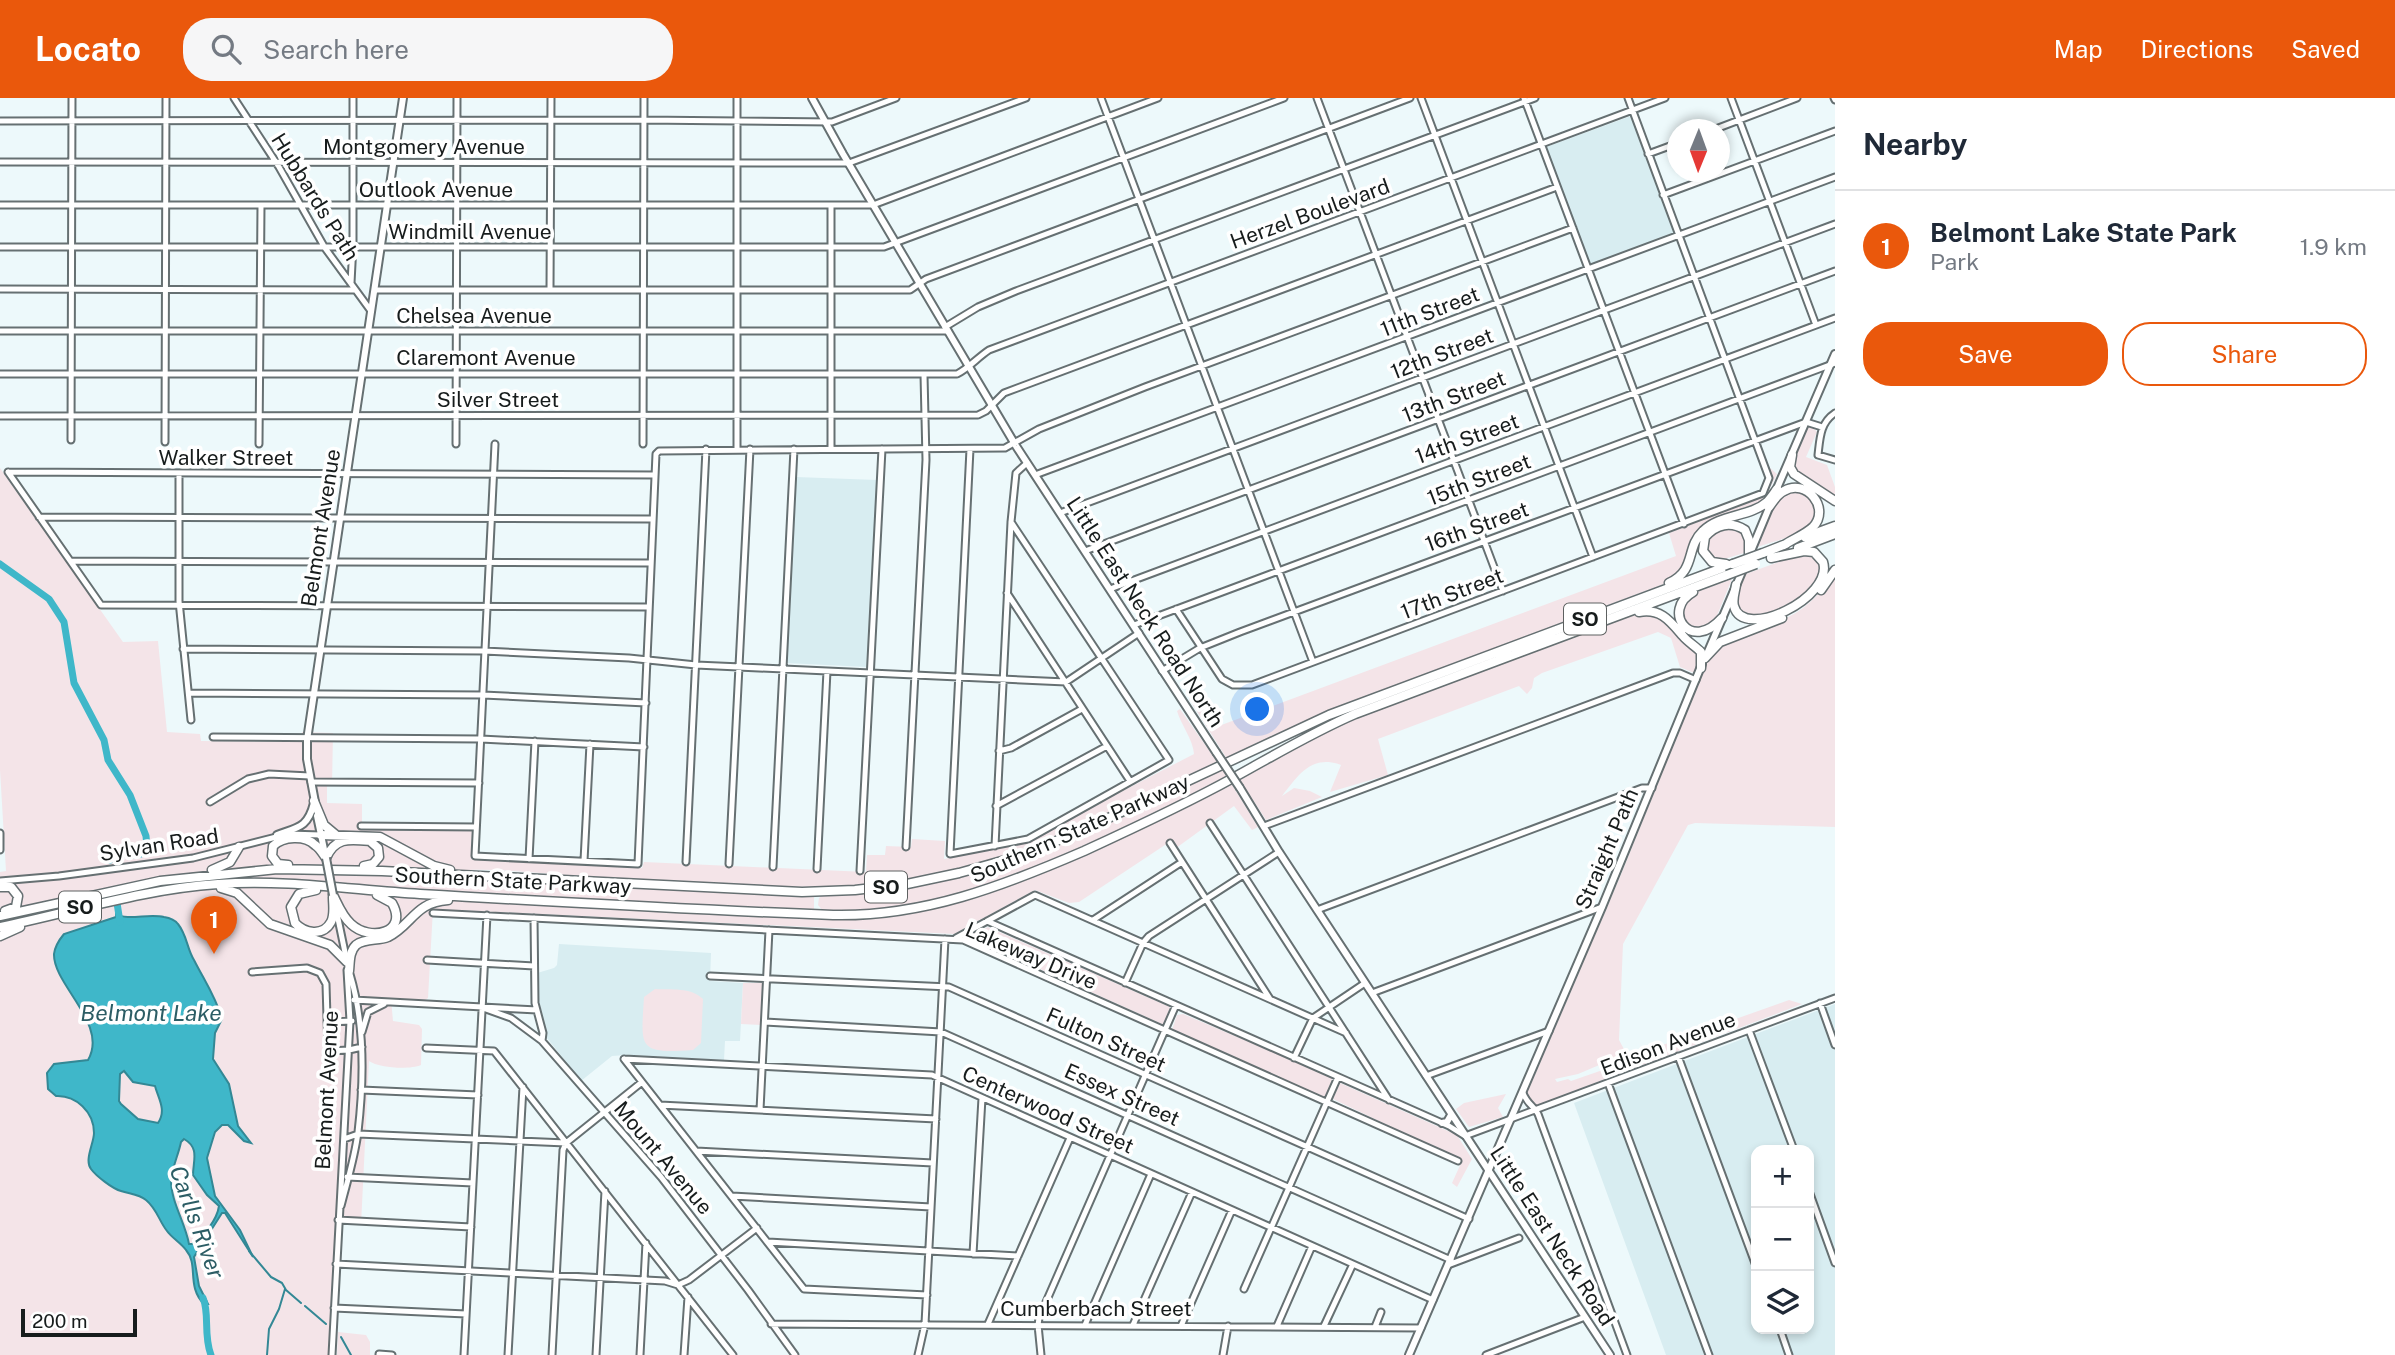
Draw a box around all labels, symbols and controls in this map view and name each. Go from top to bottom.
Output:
search box [183,18,673,81]
text: Locato [35,30,141,68]
icon: search [207,30,245,68]
text: Search here [263,34,409,65]
text: Map [2054,35,2103,63]
text: Directions [2141,35,2253,63]
text: Saved [2291,35,2360,63]
north arrow [1667,119,1730,182]
text: Nearby [1863,126,1967,162]
street label: Hubbards Path [266,128,365,265]
street label: Montgomery Avenue [323,134,525,159]
street label: Herzel Boulevard [1227,173,1393,254]
street label: Outlook Avenue [359,177,513,202]
text: Belmont Lake State Park [1930,217,2237,248]
street label: Windmill Avenue [388,219,552,244]
text: 1 [1881,233,1891,260]
text: 1.9 km [2300,233,2367,260]
text: Park [1930,248,1979,275]
street label: 11th Street [1377,281,1483,342]
street label: Chelsea Avenue [396,303,552,328]
button: Save [1863,322,2108,386]
button: Share [2122,322,2367,386]
street label: 12th Street [1387,323,1497,385]
street label: Claremont Avenue [396,345,576,370]
street label: 13th Street [1399,365,1509,428]
street label: Silver Street [437,387,559,412]
street label: 14th Street [1412,408,1522,469]
street label: Walker Street [159,445,293,470]
street label: Belmont Avenue [296,447,345,609]
street label: 15th Street [1424,448,1534,511]
street label: Little East Neck Road North [1061,492,1229,732]
street label: 16th Street [1422,496,1532,557]
street label: 17th Street [1397,563,1507,625]
road number: SO [1564,604,1606,634]
your location [1240,692,1274,726]
street label: Southern State Parkway [966,769,1193,888]
street label: Straight Path [1570,785,1643,913]
street label: Sylvan Road [98,823,220,866]
street label: Southern State Parkway [394,862,632,899]
road number: SO [865,872,907,902]
road number: SO [59,892,101,922]
pin: 1 [191,896,237,954]
street label: Lakeway Drive [962,917,1101,994]
water label: Belmont Lake [80,999,222,1026]
street label: Fulton Street [1042,1002,1170,1077]
street label: Edison Avenue [1597,1006,1739,1081]
street label: Belmont Avenue [310,1010,343,1170]
street label: Essex Street [1061,1058,1184,1131]
street label: Centerwood Street [959,1060,1138,1159]
street label: Mount Avenue [609,1096,718,1219]
street label: Little East Neck Road [1485,1141,1620,1330]
map controls [1751,1145,1814,1334]
button: + [1751,1145,1814,1208]
water label: Carlls River [165,1162,230,1282]
button: − [1751,1208,1814,1271]
button: layers [1751,1271,1814,1334]
street label: Cumberbach Street [1000,1296,1192,1321]
scale bar [21,1306,136,1338]
text: 200 m [32,1310,88,1332]

